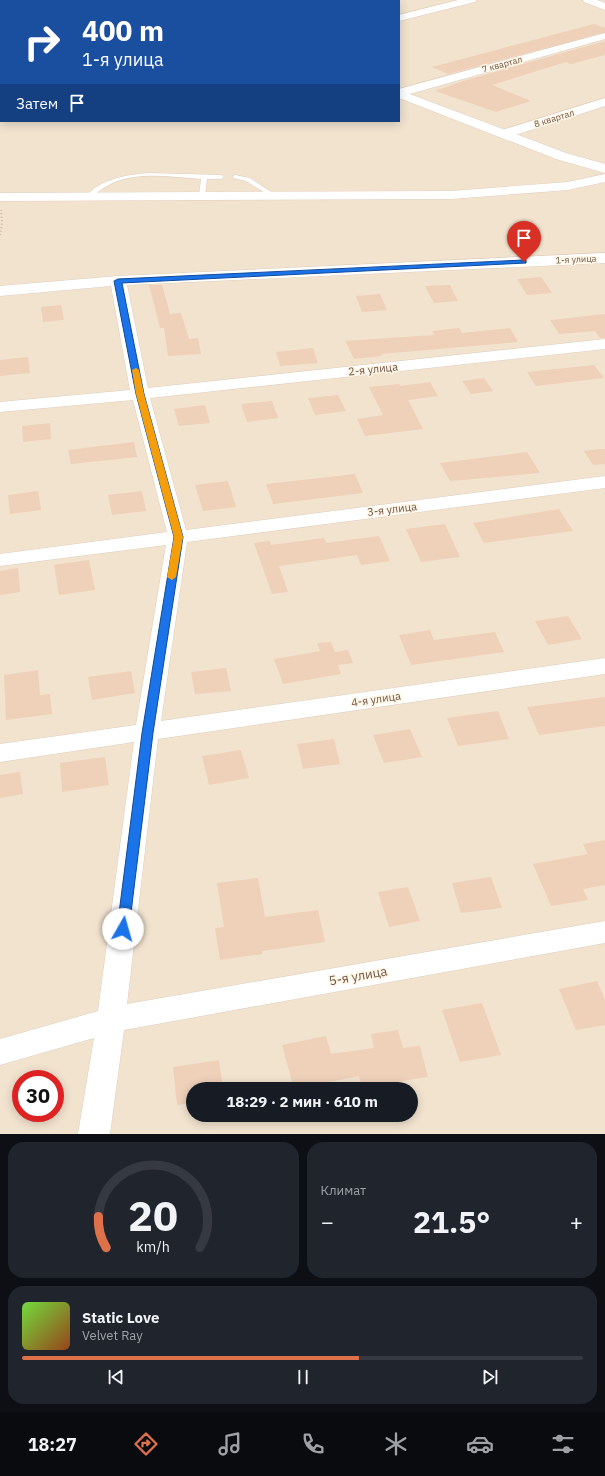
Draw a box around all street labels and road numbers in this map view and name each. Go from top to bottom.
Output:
street label: 7 квартал [481,53,523,75]
street label: 8 квартал [533,107,575,129]
street label: 1-я улица [555,252,597,266]
street label: 2-я улица [347,359,399,379]
street label: 3-я улица [366,499,418,519]
street label: 4-я улица [350,689,402,709]
street label: 5-я улица [327,962,389,989]

